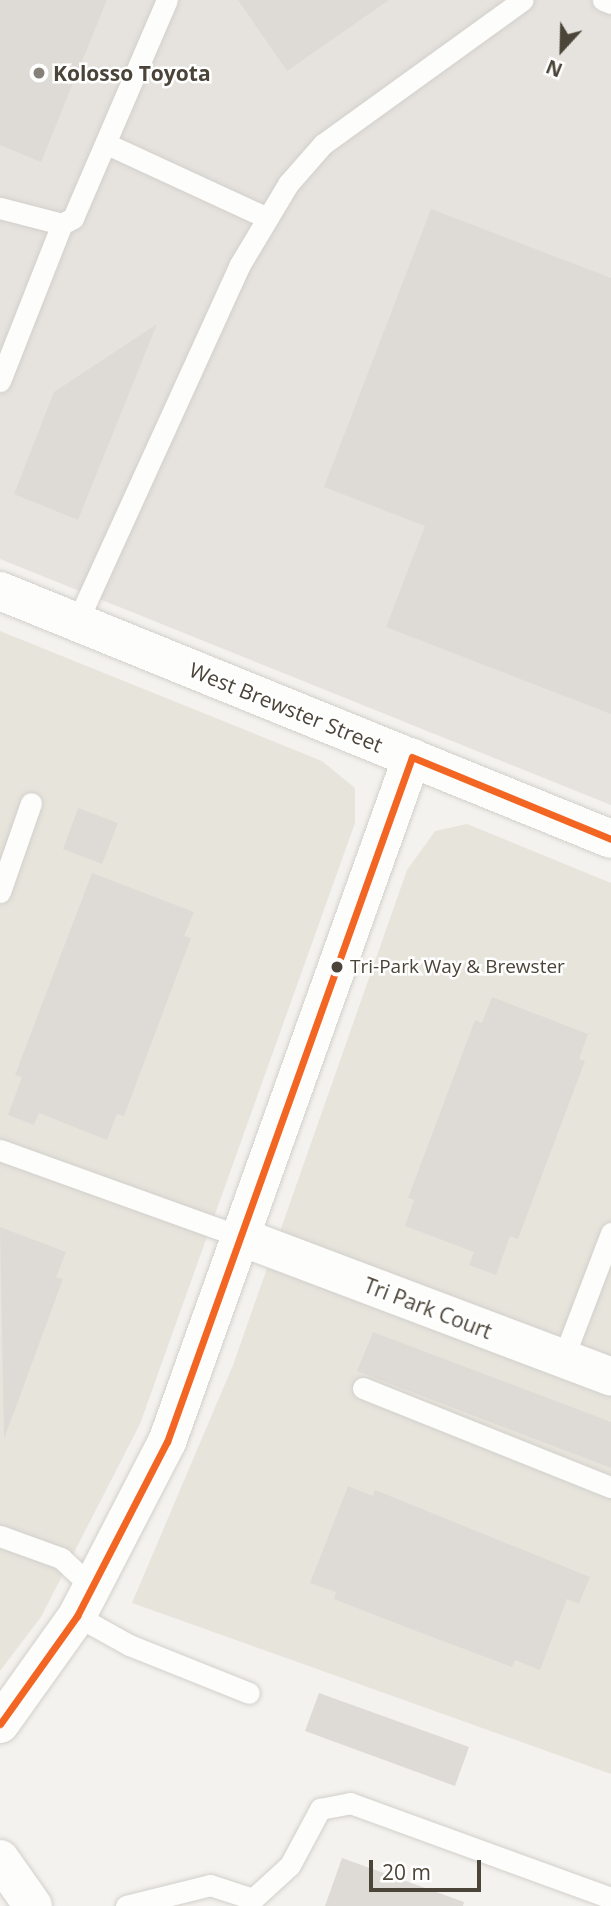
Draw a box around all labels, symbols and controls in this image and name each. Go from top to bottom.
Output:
north arrow [527,14,597,84]
text: N [542,54,566,83]
place label: Kolosso Toyota [53,60,211,86]
marker: Kolosso Toyota [31,65,47,81]
street label: West Brewster Street [186,657,386,757]
place label: Tri-Park Way & Brewster [350,956,565,978]
marker: Tri-Park Way & Brewster [330,960,344,974]
street label: Tri Park Court [360,1272,496,1344]
scale bar [373,1846,485,1890]
text: 20 m [382,1858,431,1886]

